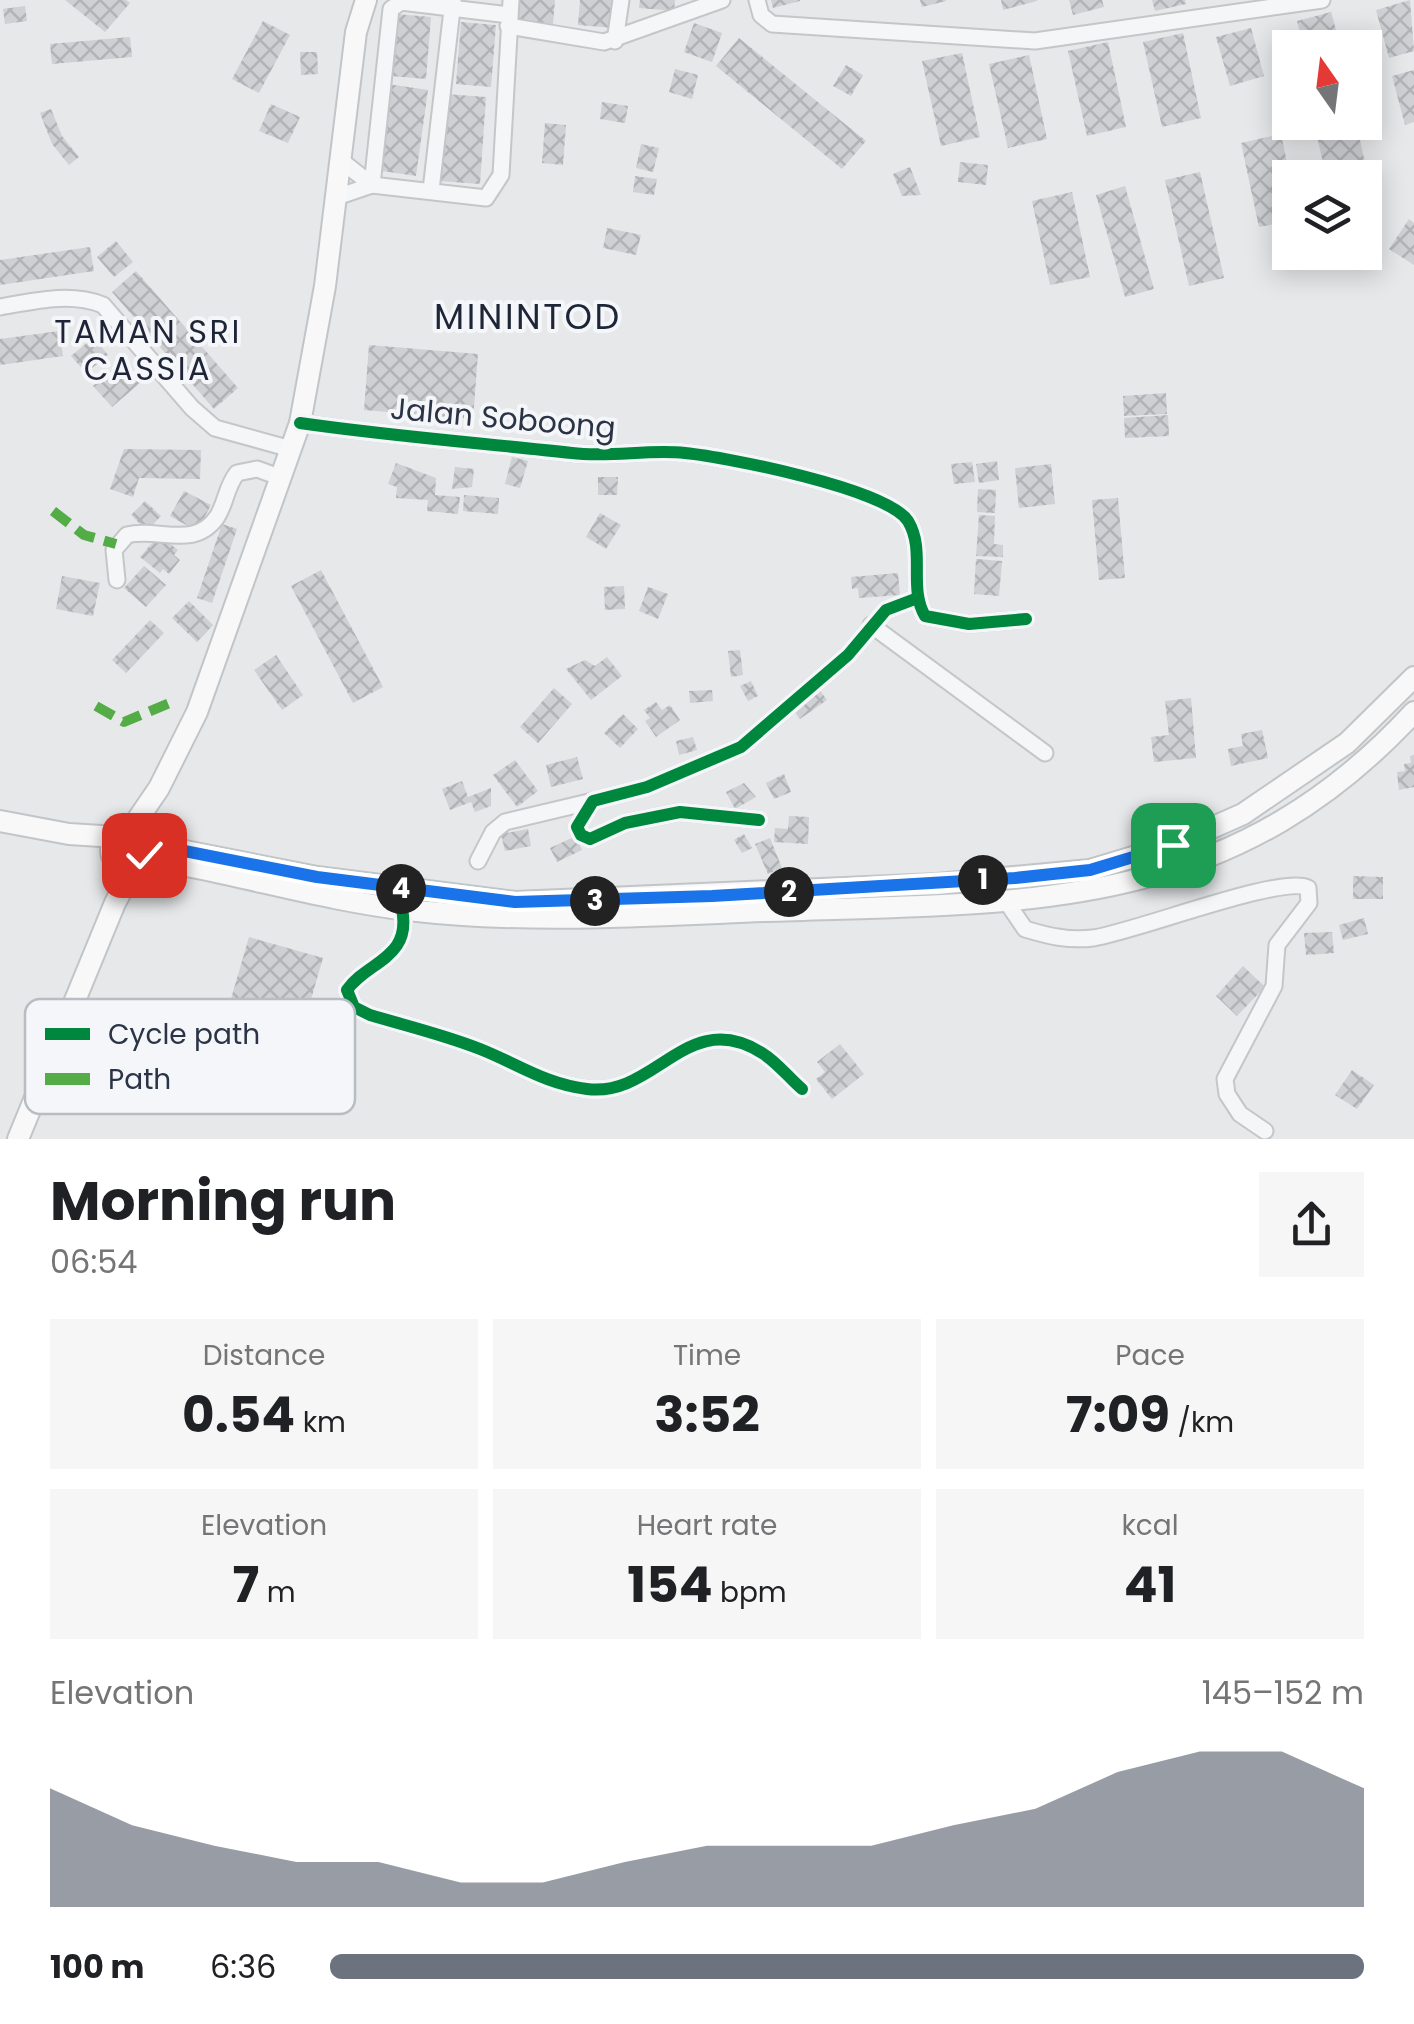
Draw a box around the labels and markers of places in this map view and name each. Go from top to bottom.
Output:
pin [1131,803,1216,888]
pin [102,813,187,898]
pin: 1 [958,855,1008,905]
pin: 4 [376,864,426,914]
pin: 2 [764,867,814,917]
pin: 3 [570,876,620,926]

